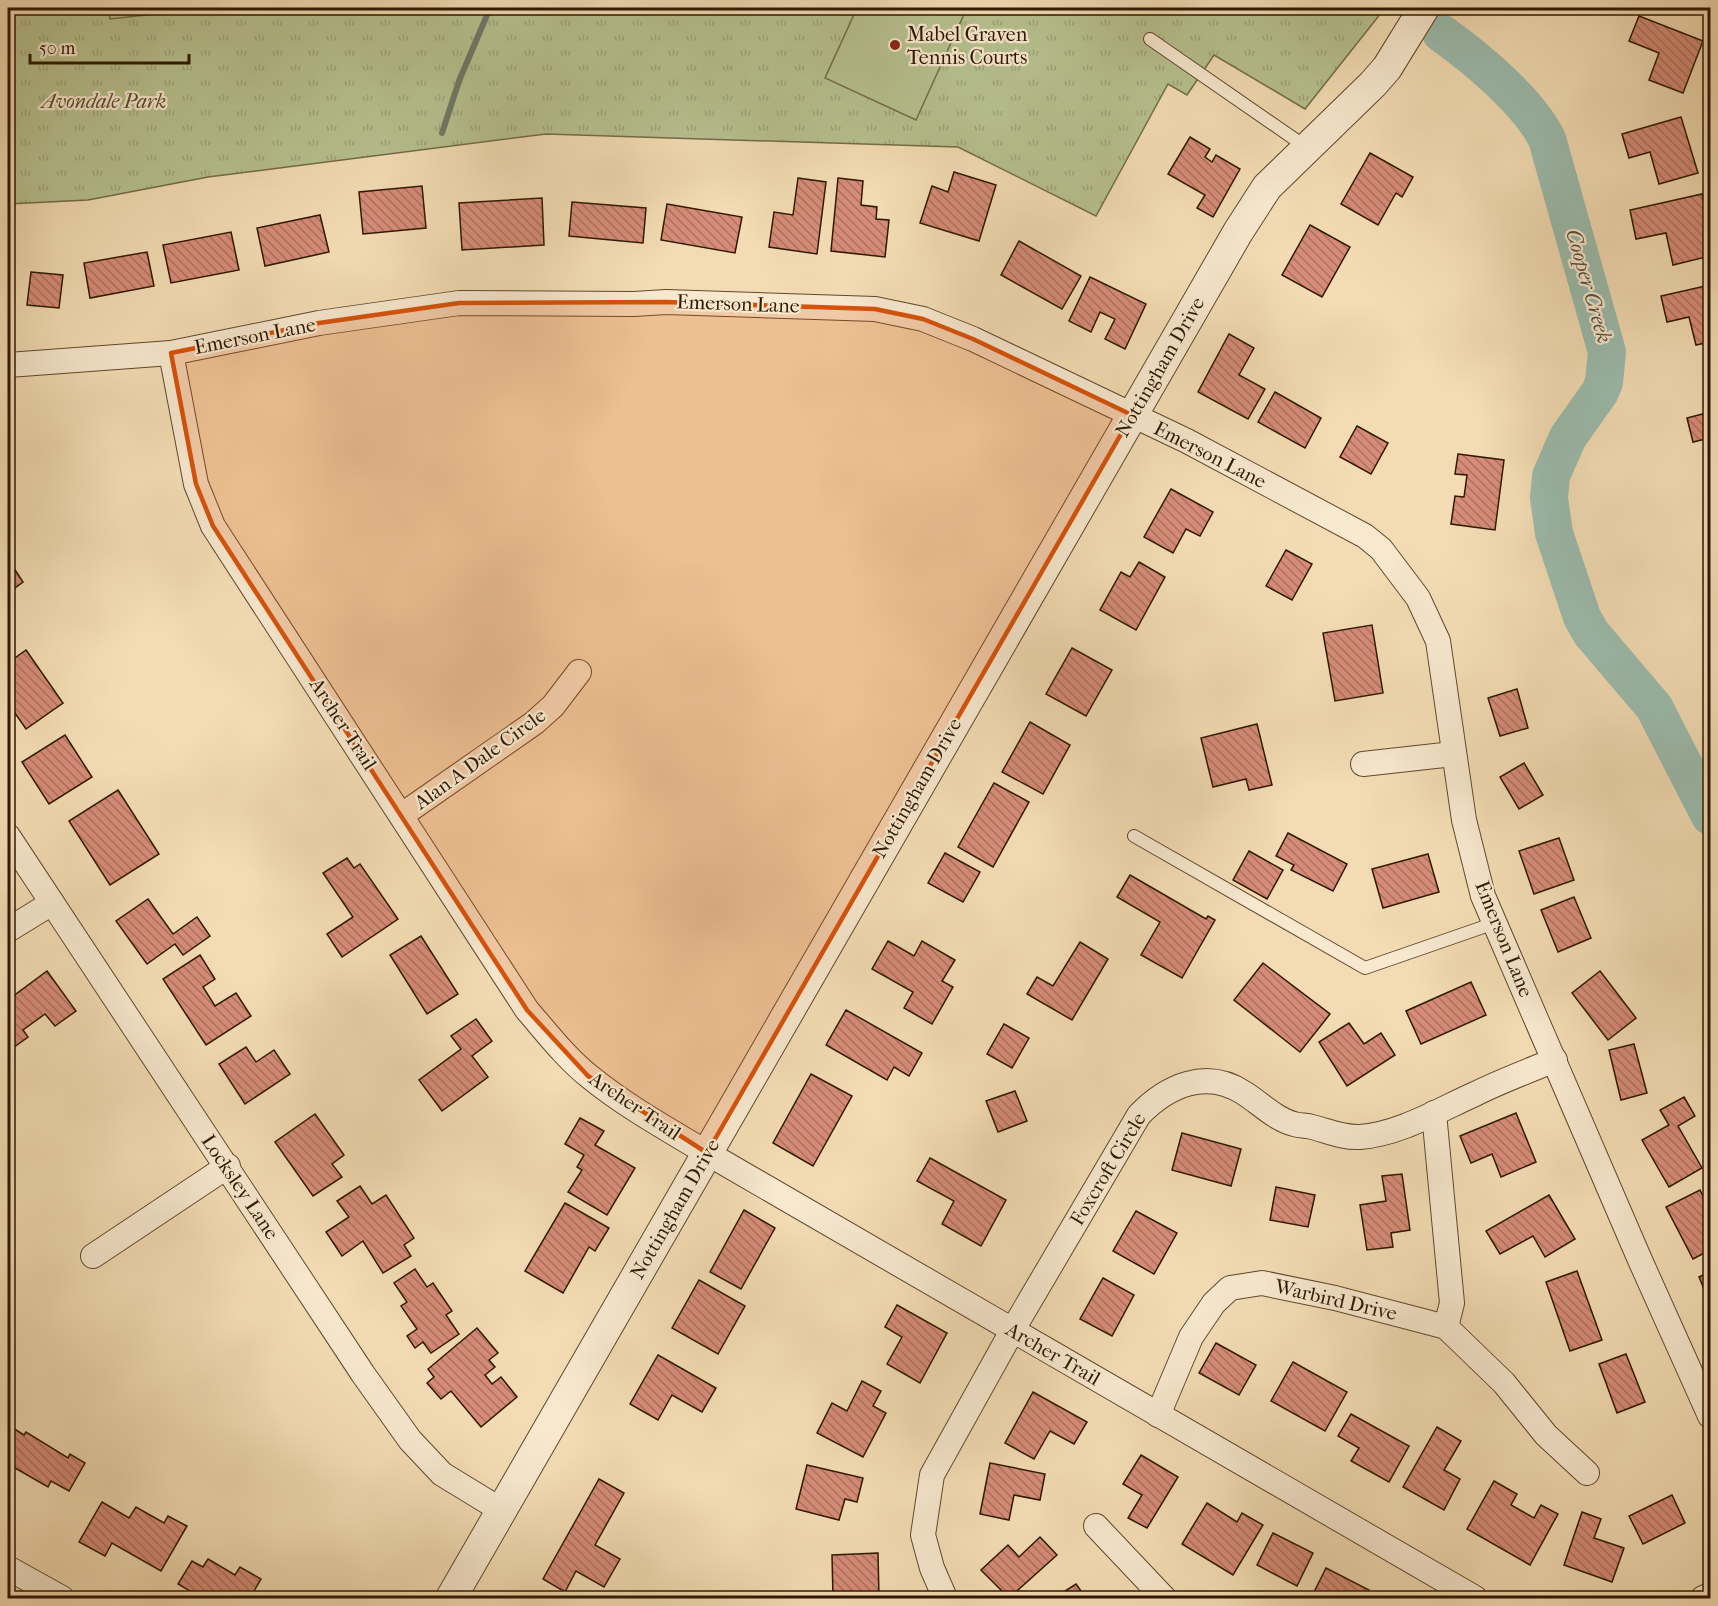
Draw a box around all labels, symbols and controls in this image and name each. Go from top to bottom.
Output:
place label: Mabel Graven Tennis Courts [907,23,1028,69]
scale bar [30,27,189,65]
text: 50 m [39,38,76,59]
marker: Mabel Graven Tennis Courts [888,38,902,52]
park label: Avondale Park [39,90,166,113]
water label: Cooper Creek [1561,226,1617,346]
street label: Emerson Lane [676,290,800,318]
street label: Nottingham Drive [1111,293,1209,441]
street label: Emerson Lane [192,313,318,359]
street label: Emerson Lane [1150,417,1270,493]
street label: Archer Trail [304,673,382,775]
street label: Alan A Dale Circle [409,704,550,815]
street label: Nottingham Drive [868,714,966,862]
street label: Emerson Lane [1470,878,1538,1001]
street label: Archer Trail [584,1066,685,1145]
street label: Foxcroft Circle [1065,1108,1151,1230]
street label: Locksley Lane [197,1130,284,1244]
street label: Nottingham Drive [626,1135,724,1283]
street label: Warbird Drive [1272,1275,1399,1325]
street label: Archer Trail [1001,1317,1105,1391]

